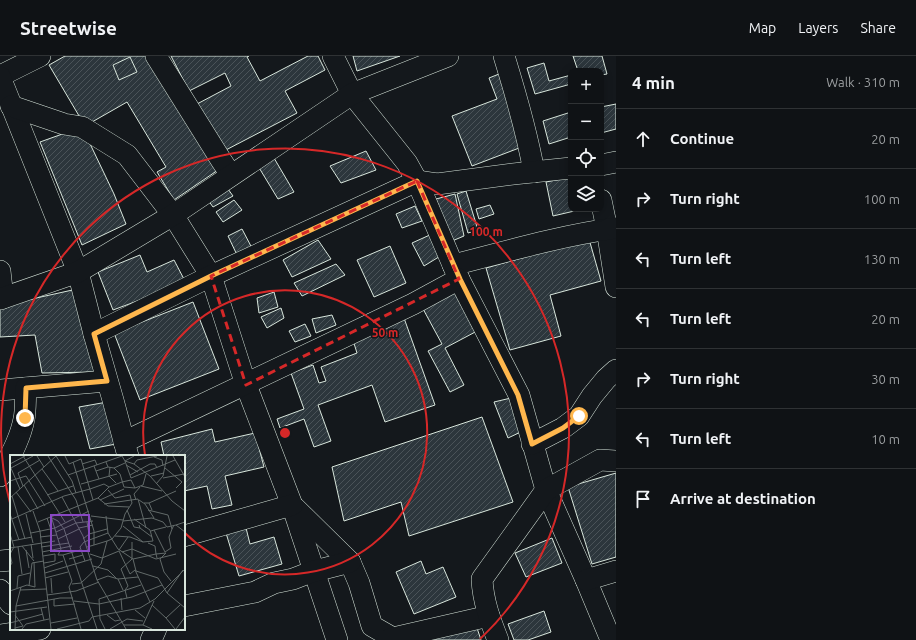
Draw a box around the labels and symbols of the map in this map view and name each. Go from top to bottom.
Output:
text: 100 m [469,225,503,238]
text: 50 m [372,326,398,339]
route start [570,407,588,425]
route end [16,409,34,427]
centre of rings [278,426,292,440]
inset map [10,455,185,630]

